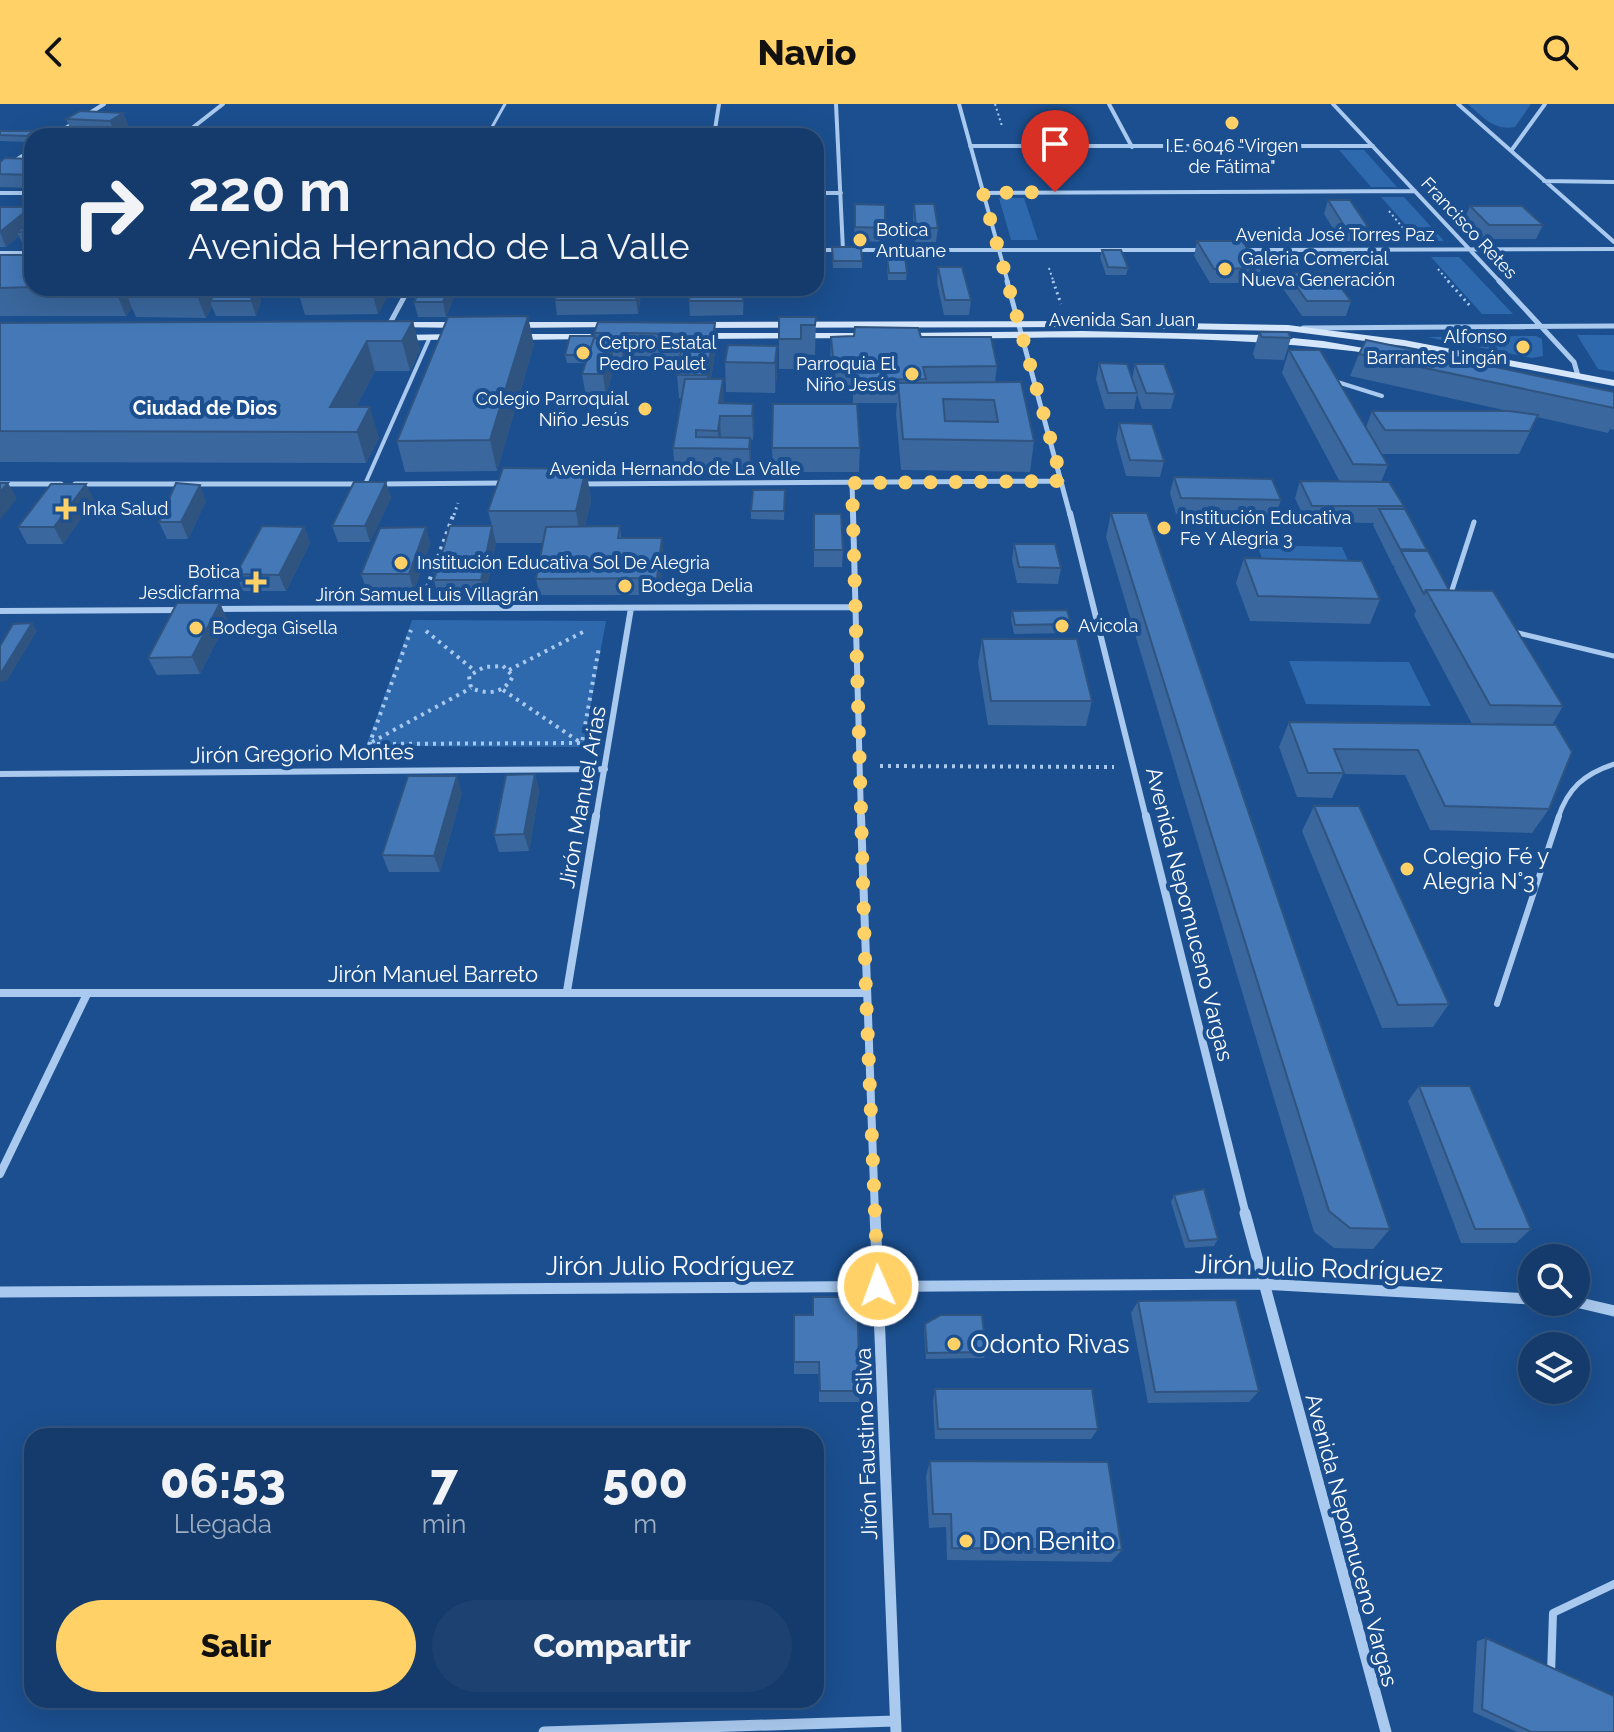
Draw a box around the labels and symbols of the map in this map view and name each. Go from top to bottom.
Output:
pin [1021,110,1089,192]
marker: I.E. 6046 "Virgen de Fátima" [1223,114,1241,132]
place label: I.E. 6046 "Virgen de Fátima" [1165,135,1299,177]
street label: Francisco Retes [1417,173,1522,283]
place label: Botica Antuane [876,219,947,261]
street label: Avenida José Torres Paz [1235,224,1435,245]
marker: Botica Antuane [851,231,869,249]
place label: Galeria Comercial Nueva Generación [1241,248,1395,290]
marker: Galeria Comercial Nueva Generación [1216,260,1234,278]
street label: Avenida San Juan [1049,309,1195,330]
place label: Alfonso Barrantes Lingán [1366,326,1507,368]
place label: Cetpro Estatal Pedro Paulet [599,332,717,374]
marker: Alfonso Barrantes Lingán [1514,338,1532,356]
marker: Cetpro Estatal Pedro Paulet [574,344,592,362]
place label: Parroquia El Niño Jesús [796,353,896,395]
marker: Parroquia El Niño Jesús [903,365,921,383]
place label: Colegio Parroquial Niño Jesús [476,388,629,430]
district label: Ciudad de Dios [133,396,277,420]
marker: Colegio Parroquial Niño Jesús [636,400,654,418]
street label: Avenida Hernando de La Valle [550,458,801,479]
place label: Inka Salud [82,498,168,519]
marker: Inka Salud [57,500,75,518]
place label: Institución Educativa Fe Y Alegria 3 [1180,507,1351,549]
marker: Institución Educativa Fe Y Alegria 3 [1155,519,1173,537]
place label: Institución Educativa Sol De Alegria [417,552,710,573]
marker: Institución Educativa Sol De Alegria [392,554,410,572]
place label: Botica Jesdicfarma [139,561,240,603]
marker: Botica Jesdicfarma [247,573,265,591]
place label: Bodega Delia [641,575,753,596]
marker: Bodega Delia [616,577,634,595]
street label: Jirón Samuel Luis Villagrán [315,584,539,605]
place label: Avicola [1078,615,1138,636]
place label: Bodega Gisella [212,617,338,638]
marker: Avicola [1053,617,1071,635]
marker: Bodega Gisella [187,619,205,637]
street label: Jirón Manuel Arias [553,704,611,890]
street label: Jirón Gregorio Montes [190,738,414,768]
street label: Avenida Nepomuceno Vargas [1141,764,1239,1064]
place label: Colegio Fé y Alegria N°3 [1423,843,1549,894]
marker: Colegio Fé y Alegria N°3 [1398,860,1416,878]
street label: Jirón Manuel Barreto [328,961,538,987]
position arrow [836,1244,920,1328]
street label: Jirón Julio Rodríguez [1194,1249,1444,1287]
street label: Jirón Julio Rodríguez [546,1251,794,1281]
place label: Odonto Rivas [970,1329,1130,1359]
marker: Odonto Rivas [945,1335,963,1353]
street label: Jirón Faustino Silva [850,1347,882,1541]
street label: Avenida Nepomuceno Vargas [1300,1391,1404,1689]
place label: Don Benito [982,1526,1115,1556]
marker: Don Benito [957,1532,975,1550]

